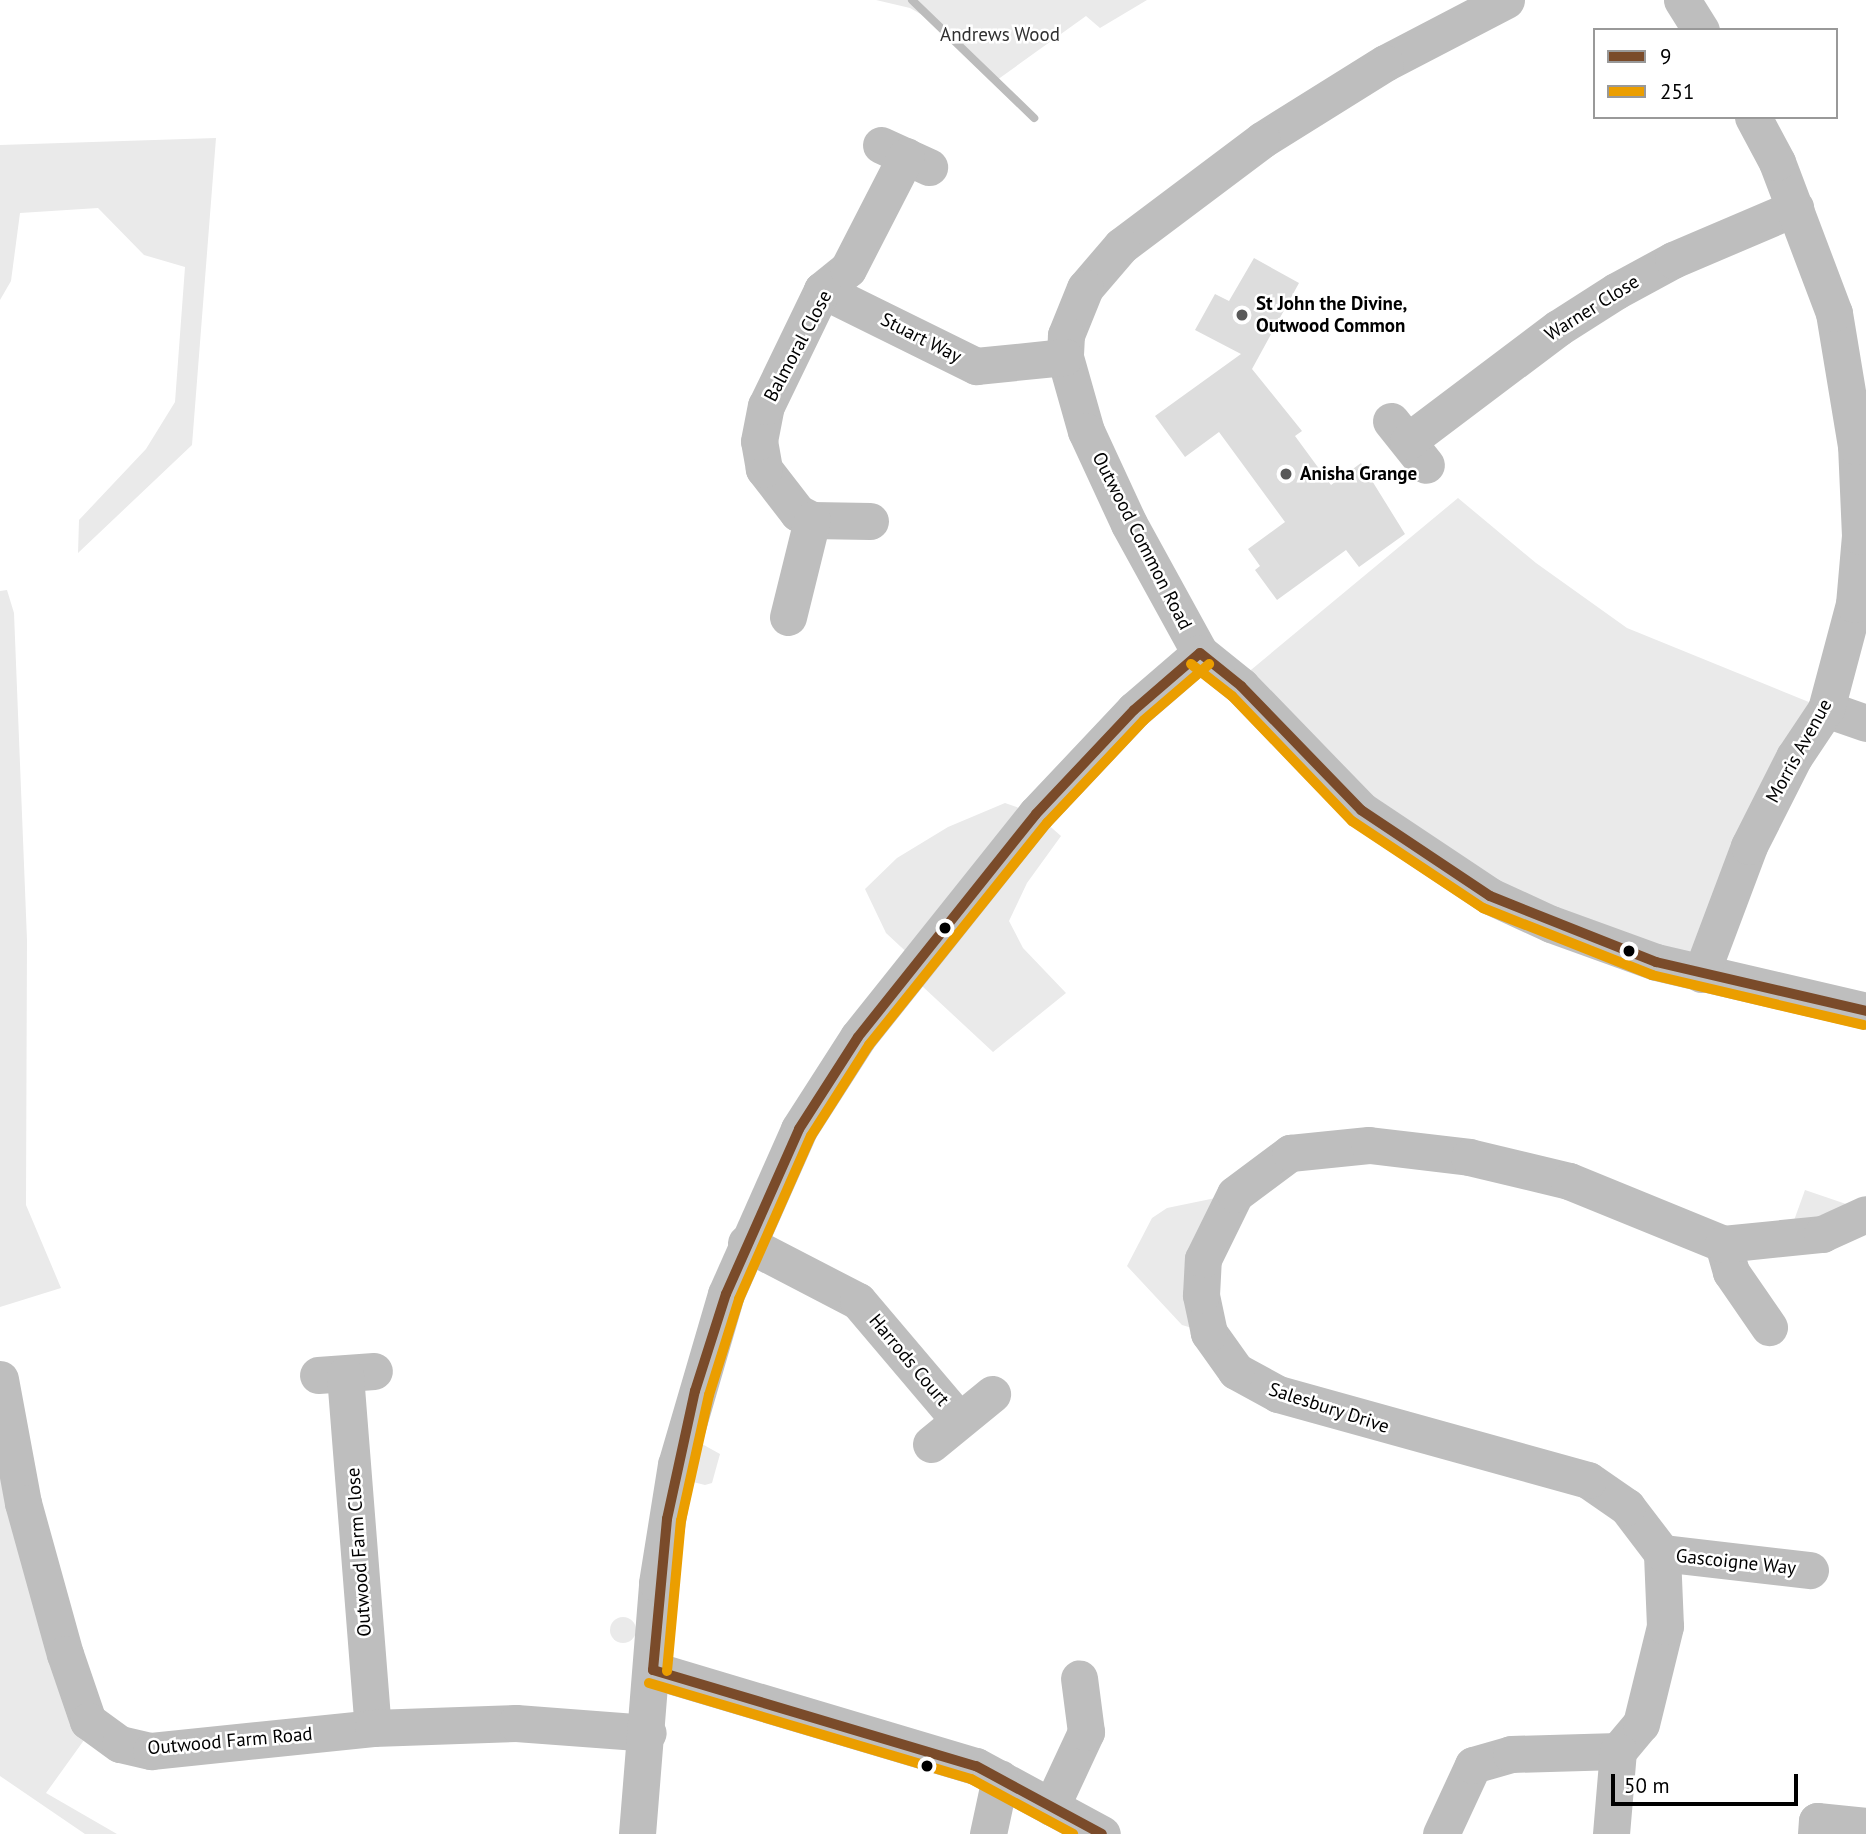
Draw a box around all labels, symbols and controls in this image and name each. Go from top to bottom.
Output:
park label: Andrews Wood [940,24,1060,46]
legend [1593,28,1838,119]
text: 9 [1660,43,1671,70]
text: 251 [1660,78,1694,105]
street label: Warner Close [1541,270,1643,346]
street label: Balmoral Close [759,287,837,405]
place label: St John the Divine, Outwood Common [1256,293,1407,337]
marker: St John the Divine, Outwood Common [1234,307,1250,323]
street label: Stuart Way [877,308,965,368]
street label: Outwood Common Road [1087,448,1197,634]
place label: Anisha Grange [1300,463,1417,485]
marker: Anisha Grange [1278,466,1294,482]
street label: Morris Avenue [1761,695,1837,807]
unlabelled marker [938,921,952,935]
unlabelled marker [1622,944,1636,958]
street label: Harrods Court [864,1310,954,1410]
street label: Salesbury Drive [1265,1378,1393,1438]
street label: Outwood Farm Close [342,1467,376,1637]
street label: Gascoigne Way [1675,1544,1797,1580]
street label: Outwood Farm Road [147,1722,313,1760]
unlabelled marker [920,1759,934,1773]
scale bar [1614,1760,1801,1804]
text: 50 m [1624,1772,1670,1799]

